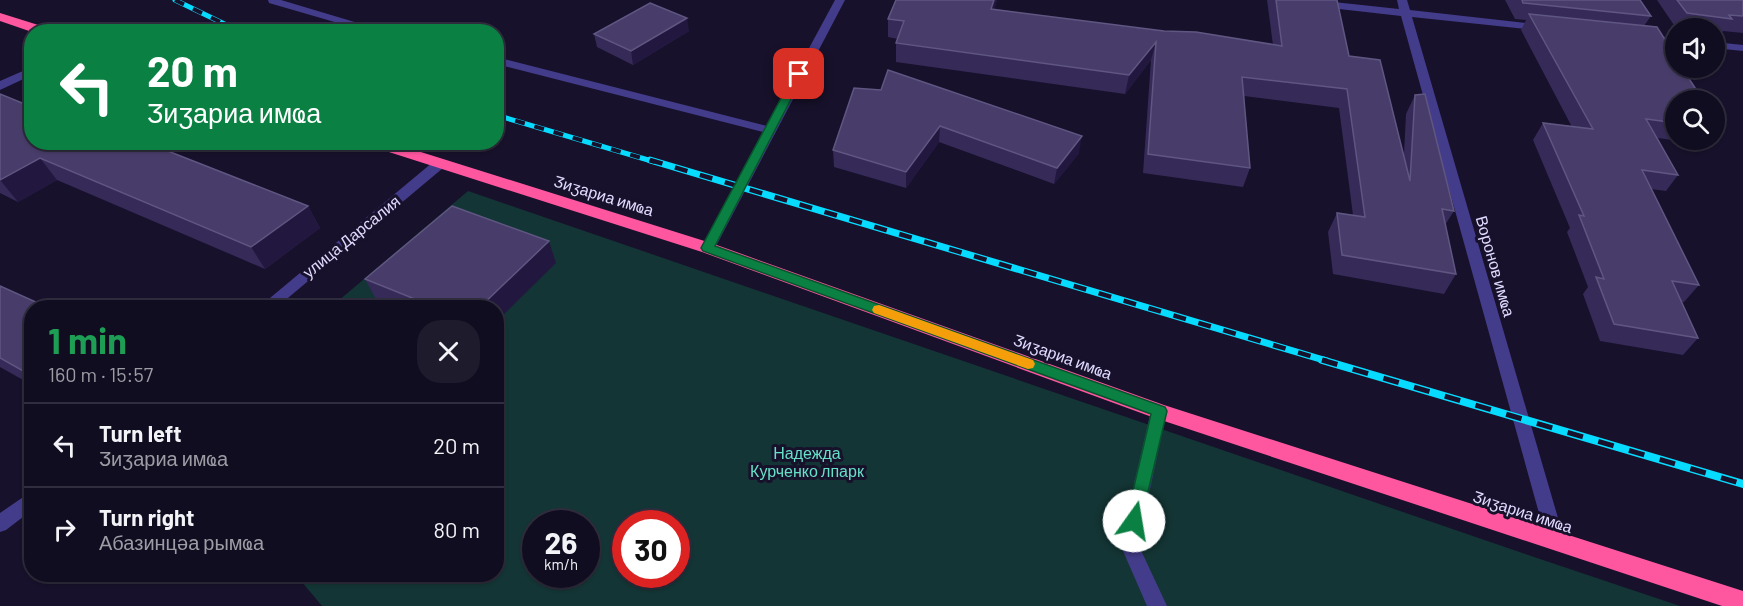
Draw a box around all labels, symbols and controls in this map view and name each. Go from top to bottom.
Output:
map controls [1665,18,1725,150]
button: sound [1665,18,1725,78]
text: 20 m [147,45,238,95]
icon: left [48,48,126,126]
pin [773,48,824,99]
icon: arrive [782,57,815,90]
button: search [1665,90,1725,150]
text: Ӡиӡариа имҩа [147,96,321,128]
street label: Ӡиӡариа имҩа [552,171,656,219]
street label: улица Дарсалия [299,191,403,281]
street label: Воронов имҩа [1473,213,1519,319]
text: 1 min [48,318,127,361]
button: close [417,320,480,383]
street label: Ӡиӡариа имҩа [1011,329,1115,383]
text: 160 m · 15:57 [48,362,153,386]
text: Turn left [99,420,182,446]
icon: left [48,429,81,462]
text: 20 m [433,432,480,458]
park label: Надежда Курченко лпарк [750,443,865,480]
text: Ӡиӡариа имҩа [99,446,228,470]
street label: Ӡиӡариа имҩа [1471,486,1575,536]
position arrow [1102,489,1166,553]
text: Turn right [99,504,194,530]
speed limit sign: 30 [612,510,690,588]
icon: right [48,513,81,546]
text: 80 m [434,516,480,542]
text: 26 [545,524,577,560]
text: Абазинцәа рымҩа [99,530,264,554]
text: km/h [544,555,578,573]

